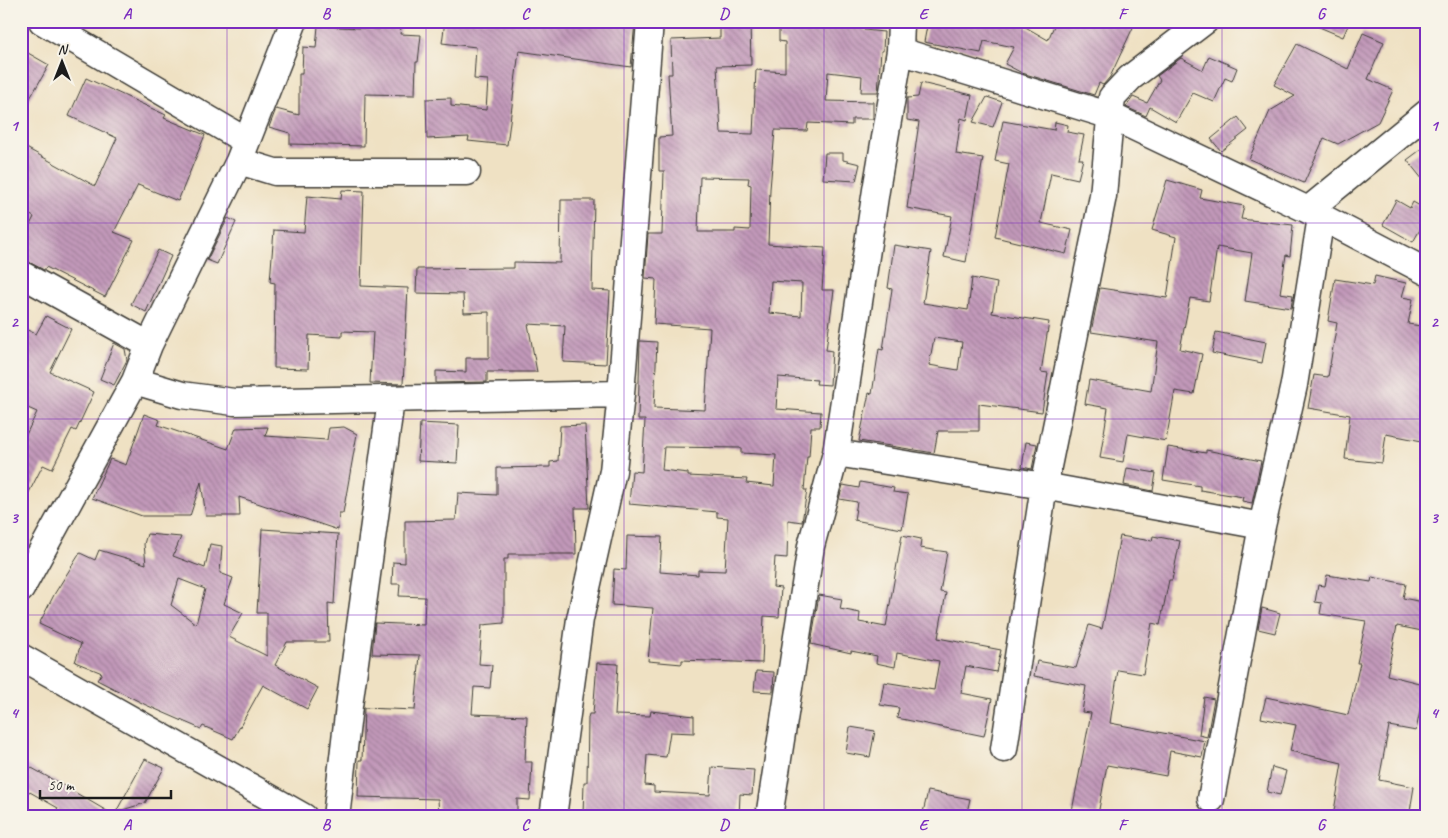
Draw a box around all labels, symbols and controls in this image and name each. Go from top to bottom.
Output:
text: A [123,4,133,24]
text: B [322,4,332,24]
text: C [521,4,531,24]
text: D [719,4,730,24]
text: E [919,4,930,24]
text: F [1118,4,1129,24]
text: G [1317,4,1327,24]
north arrow [38,38,88,88]
text: N [58,41,69,58]
text: 1 [10,116,19,136]
text: 1 [1430,116,1439,136]
text: 2 [10,312,19,332]
text: 2 [1430,312,1439,332]
text: 3 [10,508,19,528]
text: 3 [1430,508,1439,528]
text: 4 [10,703,19,723]
text: 4 [1430,703,1439,723]
scale bar [40,768,171,800]
text: 50 m [48,776,75,795]
text: A [123,815,133,835]
text: B [322,815,332,835]
text: C [521,815,531,835]
text: D [719,815,730,835]
text: E [919,815,930,835]
text: F [1118,815,1129,835]
text: G [1317,815,1327,835]

